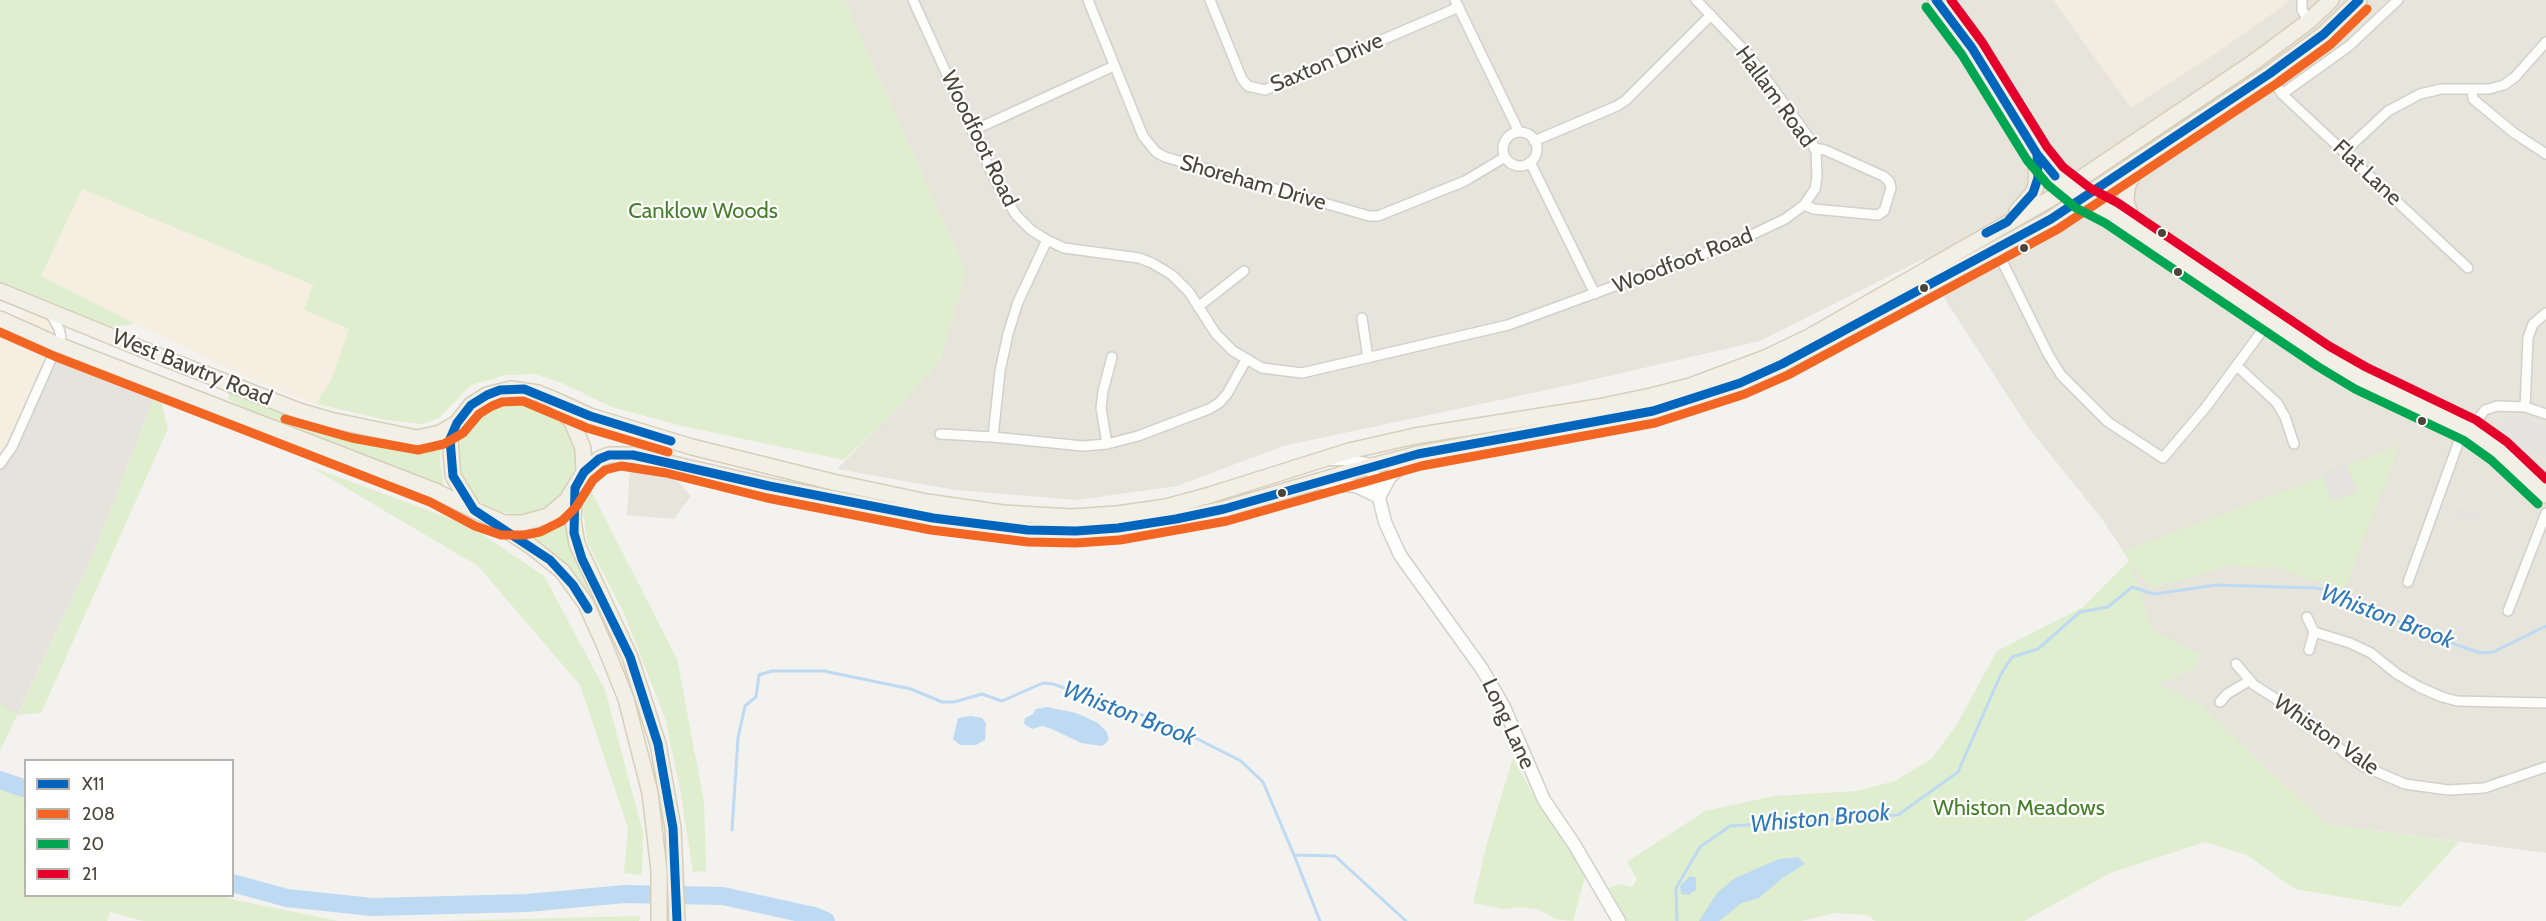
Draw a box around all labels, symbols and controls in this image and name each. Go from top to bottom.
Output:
street label: Saxton Drive [1267,27,1387,99]
street label: Hallam Road [1729,41,1821,153]
street label: Woodfoot Road [935,67,1023,211]
street label: Flat Lane [2327,135,2407,211]
street label: Shoreham Drive [1177,150,1329,216]
park label: Canklow Woods [628,199,778,225]
street label: Woodfoot Road [1609,222,1757,300]
unlabelled marker [2156,227,2168,239]
unlabelled marker [2018,242,2030,254]
unlabelled marker [2172,266,2184,278]
unlabelled marker [1918,282,1930,294]
street label: West Bawtry Road [108,324,276,412]
unlabelled marker [2416,415,2428,427]
unlabelled marker [1276,487,1288,499]
water label: Whiston Brook [2316,578,2458,656]
water label: Whiston Brook [1058,675,1200,753]
street label: Long Lane [1476,675,1540,773]
street label: Whiston Vale [2268,689,2384,781]
legend [24,759,234,897]
text: X11 [82,773,104,795]
park label: Whiston Meadows [1933,796,2105,822]
water label: Whiston Brook [1749,799,1891,839]
text: 208 [82,803,115,825]
text: 20 [82,833,104,855]
text: 21 [82,863,97,885]

